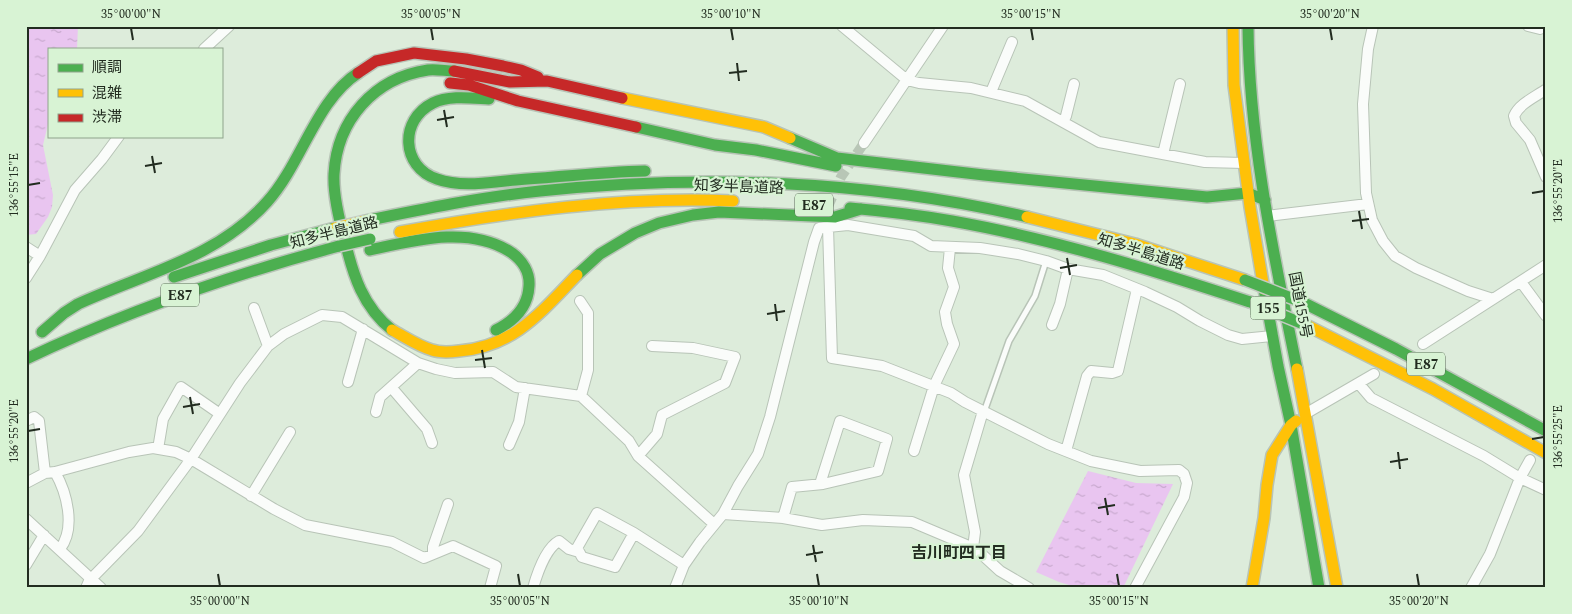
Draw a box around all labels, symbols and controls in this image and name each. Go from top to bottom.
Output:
text: 35°00'00"N [101,5,161,24]
text: 35°00'05"N [401,5,461,24]
text: 35°00'10"N [701,5,761,24]
text: 35°00'15"N [1001,5,1061,24]
text: 35°00'20"N [1300,5,1360,24]
legend [48,48,222,138]
text: 順調 [92,56,122,79]
text: 混雑 [92,82,122,105]
text: 渋滞 [92,106,122,129]
text: 136°55'15"E [5,153,24,217]
text: 136°55'20"E [1549,159,1568,223]
street label: 知多半島道路 [694,174,784,200]
road number: E87 [795,194,833,216]
street label: 知多半島道路 [288,211,380,255]
street label: 知多半島道路 [1095,228,1187,276]
street label: 国道155号 [1282,270,1318,340]
road number: E87 [161,284,199,306]
road number: 155 [1250,296,1286,320]
road number: E87 [1407,352,1445,376]
text: 136°55'20"E [5,399,24,463]
text: 136°55'25"E [1549,405,1568,469]
district label: 吉川町四丁目 [911,541,1007,565]
text: 35°00'00"N [190,592,250,611]
text: 35°00'05"N [490,592,550,611]
text: 35°00'10"N [789,592,849,611]
text: 35°00'15"N [1089,592,1149,611]
text: 35°00'20"N [1389,592,1449,611]

